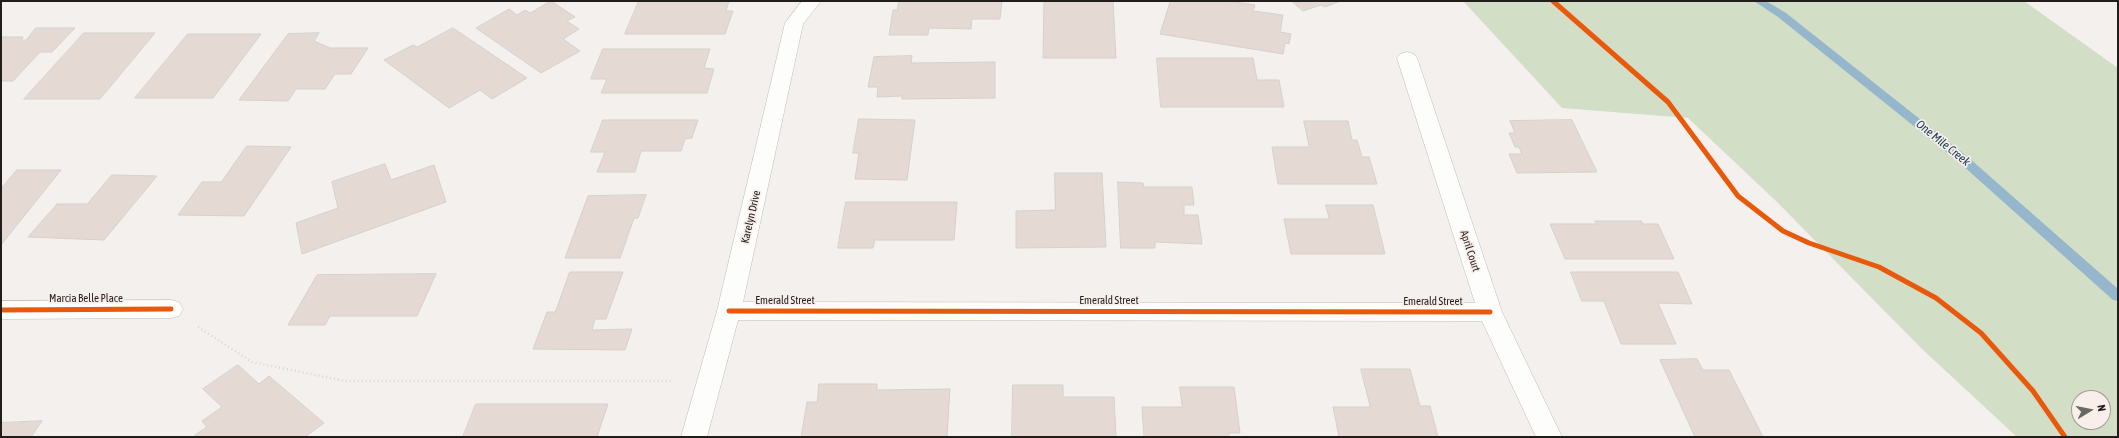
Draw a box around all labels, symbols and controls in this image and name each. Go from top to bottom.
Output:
water label: One Mile Creek [1913,117,1973,169]
street label: Karelyn Drive [738,189,764,245]
street label: April Court [1457,229,1483,273]
street label: Marcia Belle Place [49,292,123,306]
street label: Emerald Street [755,294,815,308]
street label: Emerald Street [1079,294,1139,308]
street label: Emerald Street [1403,295,1463,309]
north arrow [2071,390,2111,430]
text: N [2095,404,2108,412]

